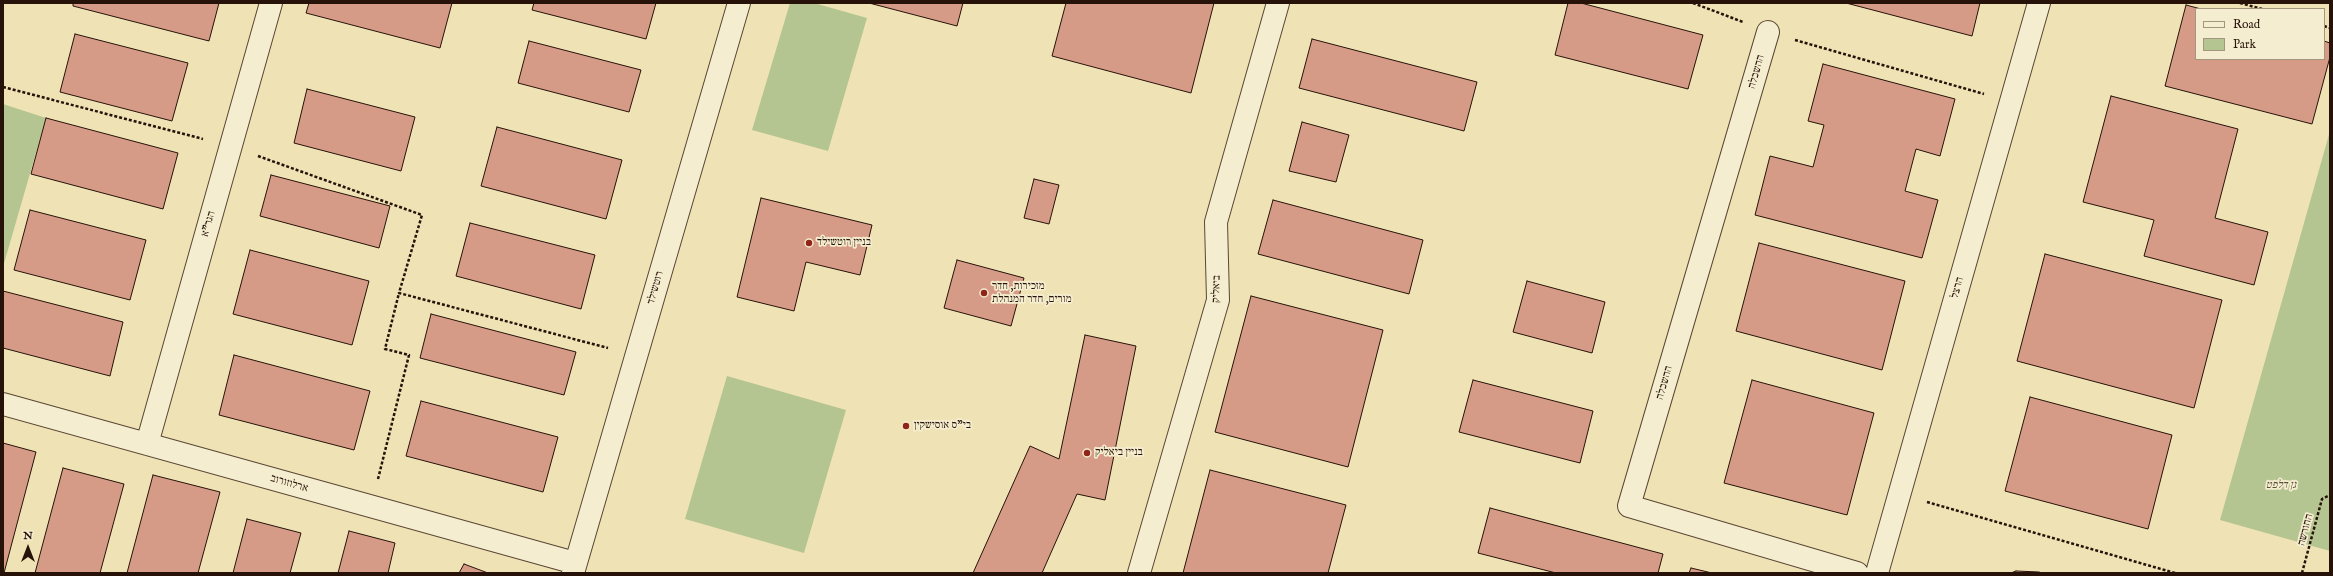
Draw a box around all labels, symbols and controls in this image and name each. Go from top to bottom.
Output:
legend [2195,8,2325,60]
text: Road [2233,17,2260,32]
text: Park [2233,37,2256,52]
street label: ההשכלה [1746,53,1768,91]
street label: הגר"א [199,210,219,238]
place label: בניין רוטשילד [817,236,871,250]
marker: בניין רוטשילד [804,238,814,248]
street label: רוטשילד [645,270,667,306]
street label: ביאליק [1210,275,1224,303]
street label: הרצל [1949,276,1967,300]
place label: מזכירות, חדר מורים, חדר המנהלת [992,280,1072,306]
marker: מזכירות, חדר מורים, חדר המנהלת [979,288,989,298]
street label: ההשכלה [1654,364,1676,402]
place label: בי"ס אוסישקין [914,419,971,433]
marker: בי"ס אוסישקין [901,421,911,431]
place label: בניין ביאליק [1095,446,1143,460]
marker: בניין ביאליק [1082,448,1092,458]
street label: ארלוזורוב [269,472,309,496]
park label: גן דלפט [2266,479,2296,493]
street label: החורשה [2295,513,2317,547]
north arrow [8,528,48,568]
text: N [23,529,33,543]

